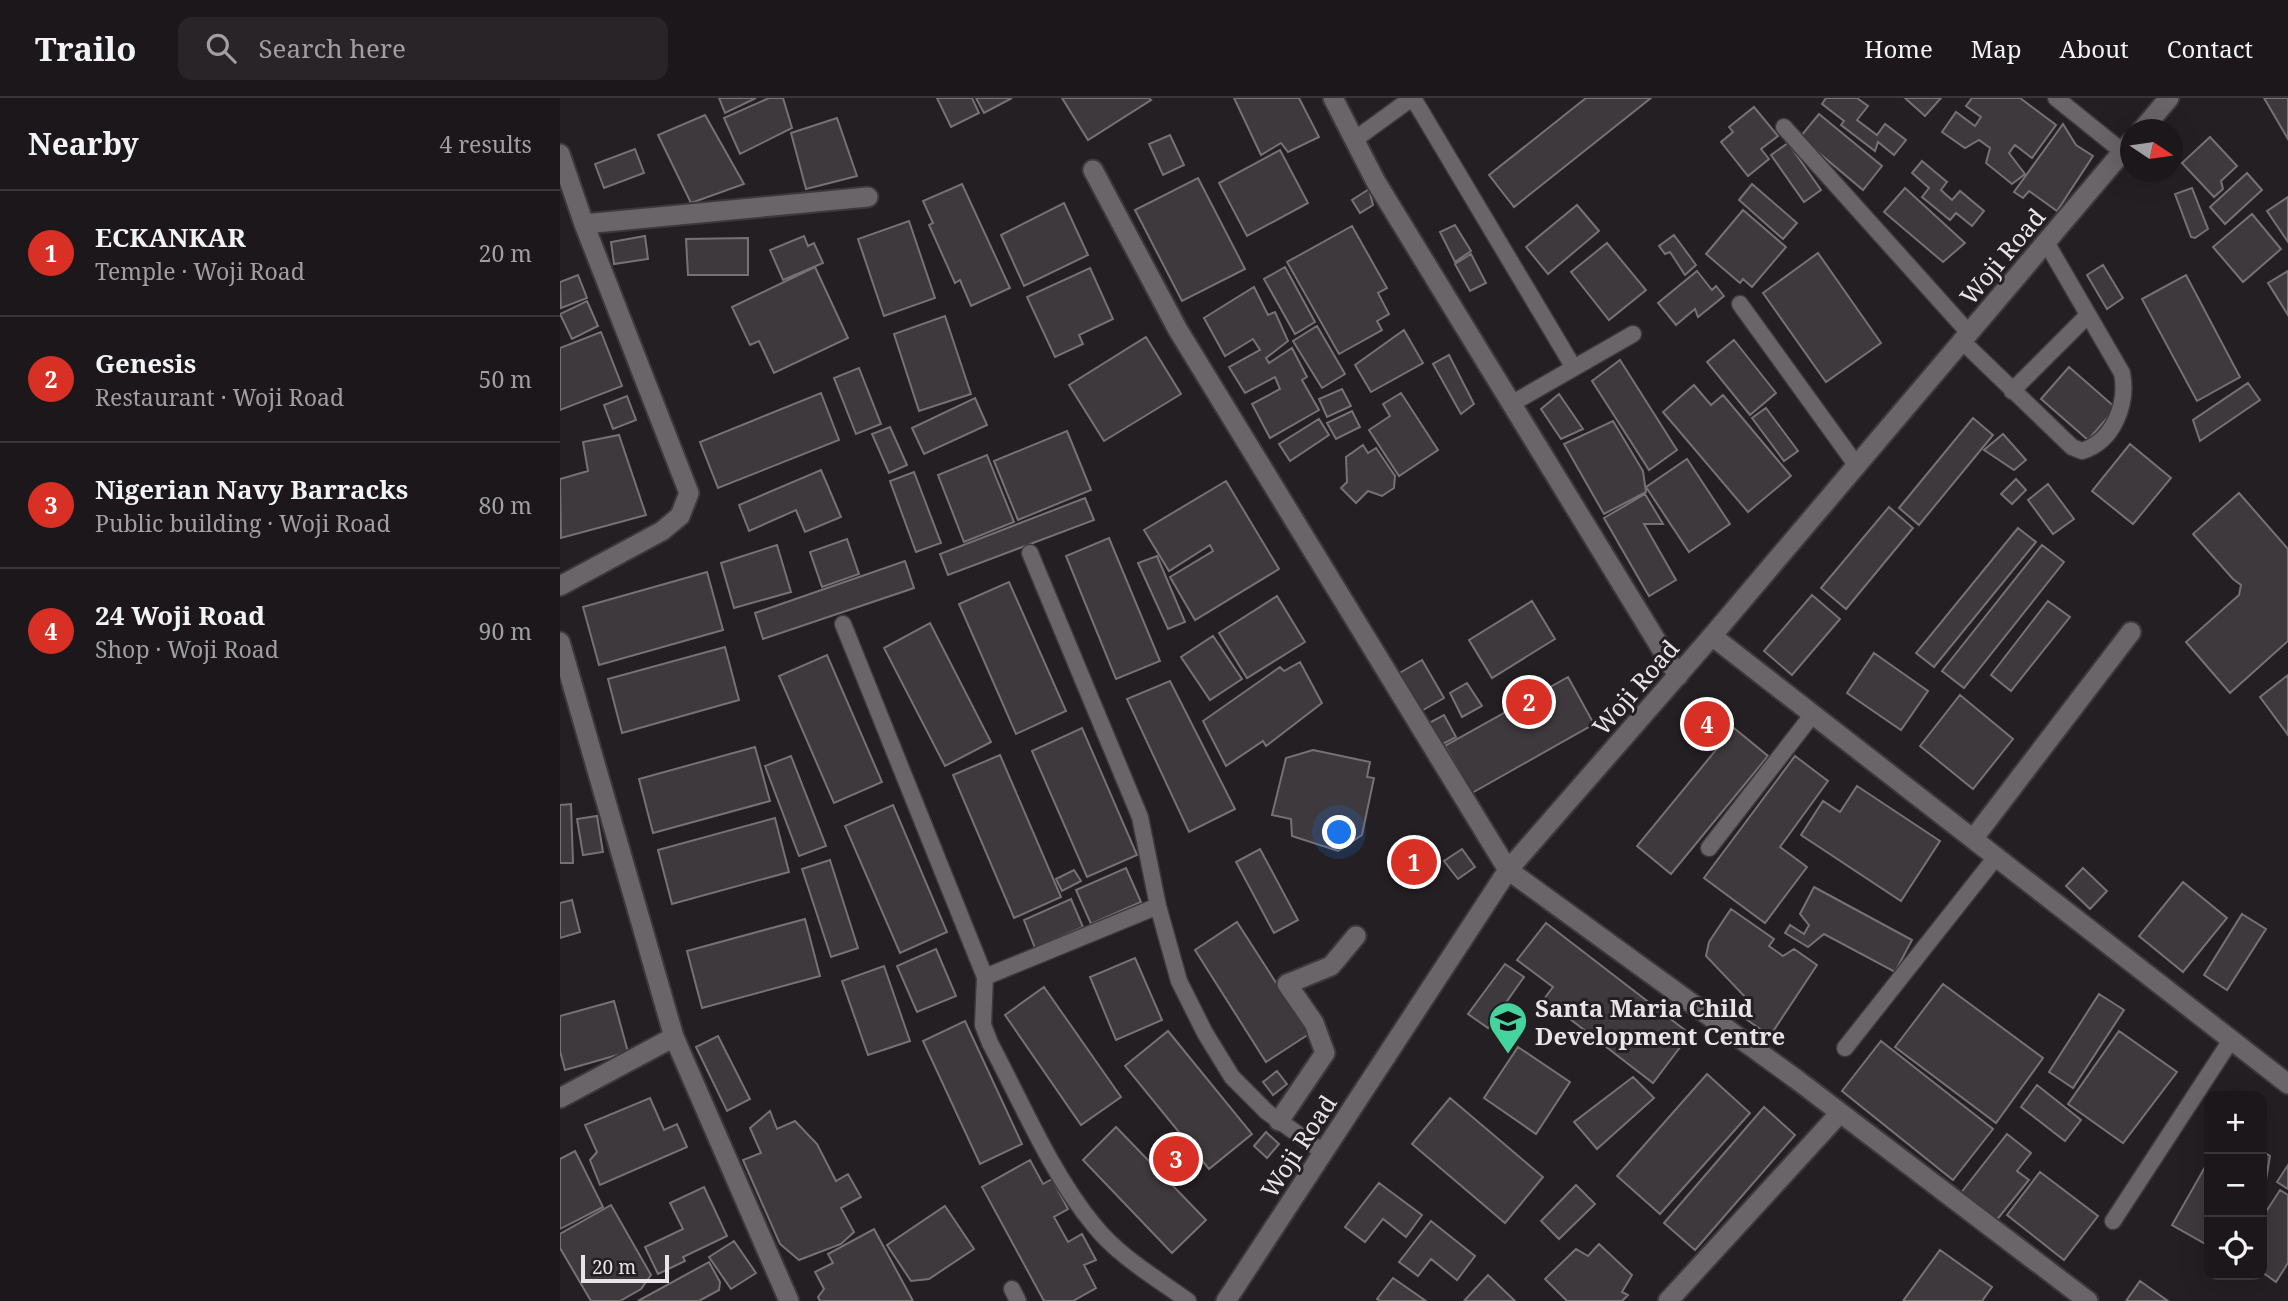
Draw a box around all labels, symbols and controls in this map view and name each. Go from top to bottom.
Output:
search box [178,17,668,80]
text: Trailo [35,26,136,71]
icon: search [202,29,240,67]
text: Search here [258,30,406,66]
text: Home [1864,32,1933,65]
text: Map [1971,32,2022,65]
text: About [2060,32,2129,65]
text: Contact [2167,32,2253,65]
north arrow [2120,119,2183,182]
text: Nearby [28,123,139,164]
text: 4 results [439,128,532,160]
street label: Woji Road [1952,201,2052,311]
text: ECKANKAR [95,219,246,255]
text: 1 [45,237,58,269]
text: 20 m [479,237,532,269]
text: Temple · Woji Road [95,255,305,287]
text: Genesis [95,345,196,381]
text: 2 [45,363,58,395]
text: 50 m [479,363,532,395]
text: Restaurant · Woji Road [95,381,344,413]
text: Nigerian Navy Barracks [95,471,408,507]
text: 3 [45,489,58,521]
text: 80 m [479,489,532,521]
text: Public building · Woji Road [95,507,391,539]
text: 24 Woji Road [95,597,265,633]
text: 4 [45,615,58,647]
text: 90 m [479,615,532,647]
street label: Woji Road [1584,632,1686,742]
text: Shop · Woji Road [95,633,279,665]
pin: 2 [1506,676,1552,728]
pin: 4 [1684,698,1730,750]
your location [1322,815,1356,849]
pin: 1 [1391,836,1437,888]
place label: Santa Maria Child Development Centre [1535,991,1785,1052]
school or university icon: Santa Maria Child Development Centre [1487,1000,1529,1055]
street label: Woji Road [1252,1088,1344,1204]
map controls [2204,1091,2267,1280]
button: + [2204,1091,2267,1154]
pin: 3 [1153,1133,1199,1185]
button: − [2204,1154,2267,1217]
button: locate [2204,1217,2267,1280]
scale bar [581,1252,668,1284]
text: 20 m [592,1254,636,1280]

